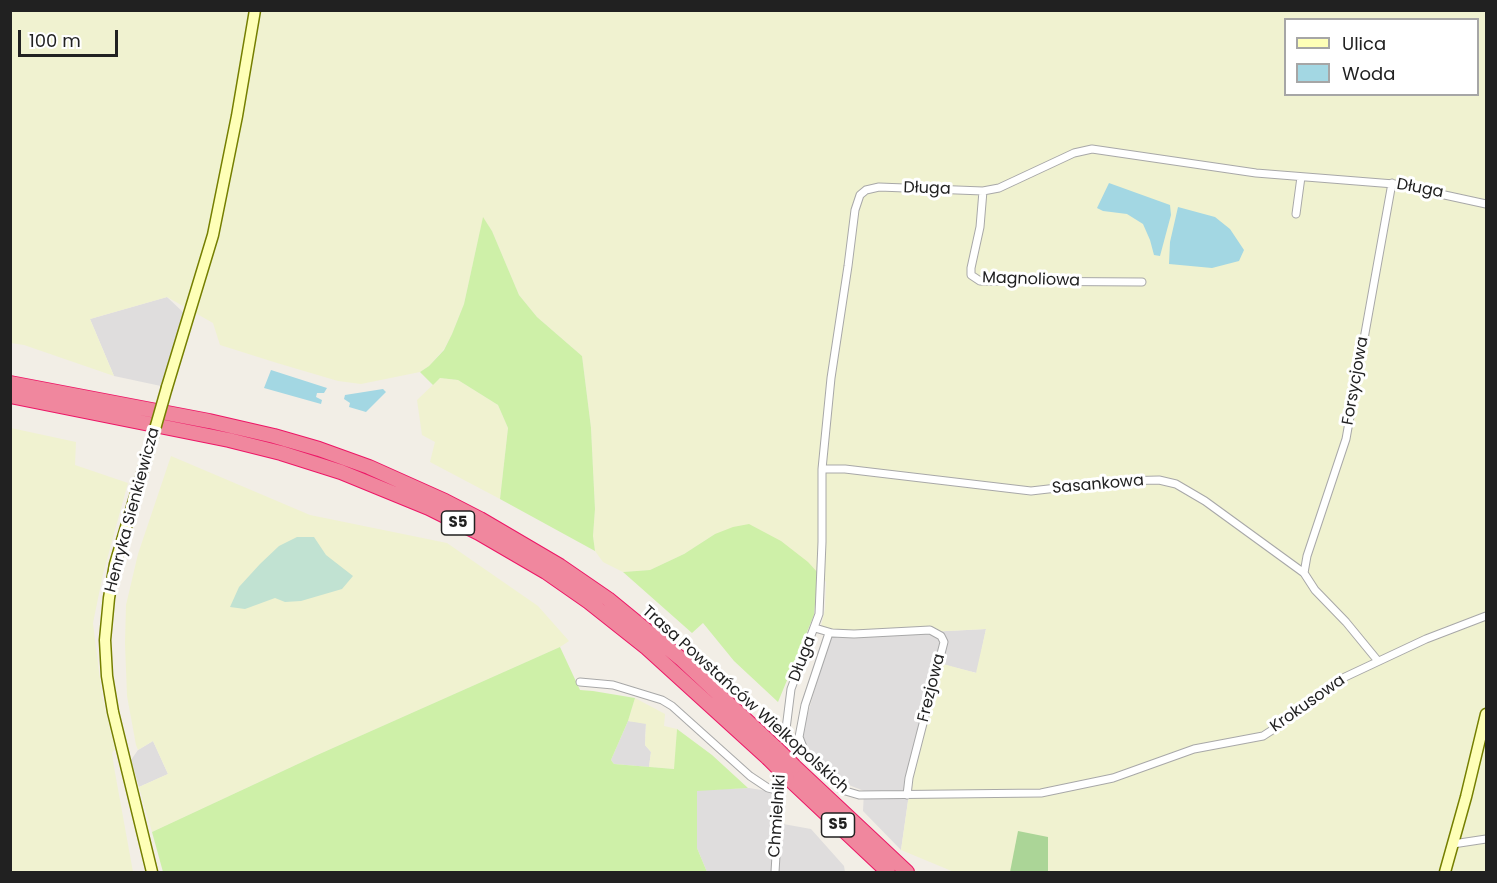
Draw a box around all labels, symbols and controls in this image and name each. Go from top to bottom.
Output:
scale bar [21,18,122,56]
legend [1284,18,1479,96]
text: 100 m [29,28,81,53]
text: Ulica [1342,31,1386,56]
text: Woda [1342,61,1395,86]
street label: Długa [1395,175,1445,203]
street label: Długa [903,179,951,199]
street label: Magnoliowa [982,269,1080,291]
street label: Forsycjowa [1339,335,1373,427]
street label: Henryka Sienkiewicza [102,425,164,595]
street label: Sasankowa [1051,471,1145,499]
road number: S5 [442,511,474,535]
street label: Trasa Powstańców Wielkopolskich [638,602,852,798]
street label: Długa [786,634,820,684]
street label: Frezjowa [914,652,950,724]
street label: Krokusowa [1267,671,1349,737]
street label: Chmielniki [766,774,790,858]
road number: S5 [822,813,854,837]

